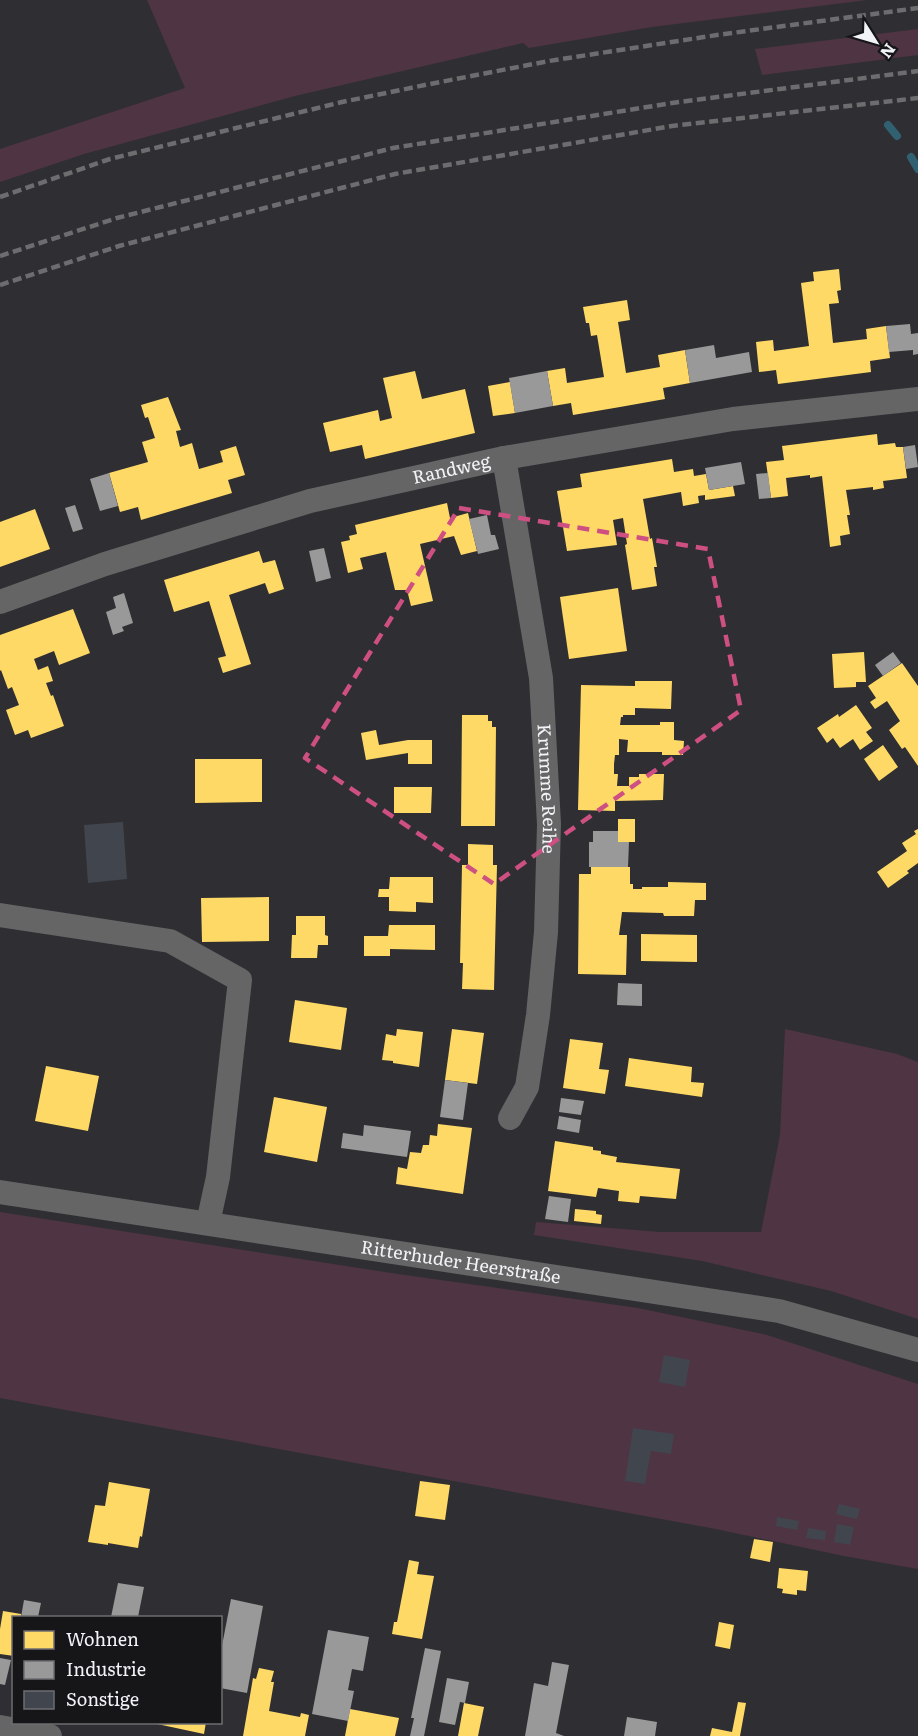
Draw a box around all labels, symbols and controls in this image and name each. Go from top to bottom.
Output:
north arrow [846,12,906,72]
text: N [875,39,902,64]
street label: Randweg [409,446,494,490]
street label: Krumme Reihe [532,723,564,854]
street label: Ritterhuder Heerstraße [359,1232,563,1289]
legend [12,1616,222,1724]
text: Wohnen [66,1625,139,1652]
text: Industrie [66,1655,146,1682]
text: Sonstige [66,1685,139,1712]

